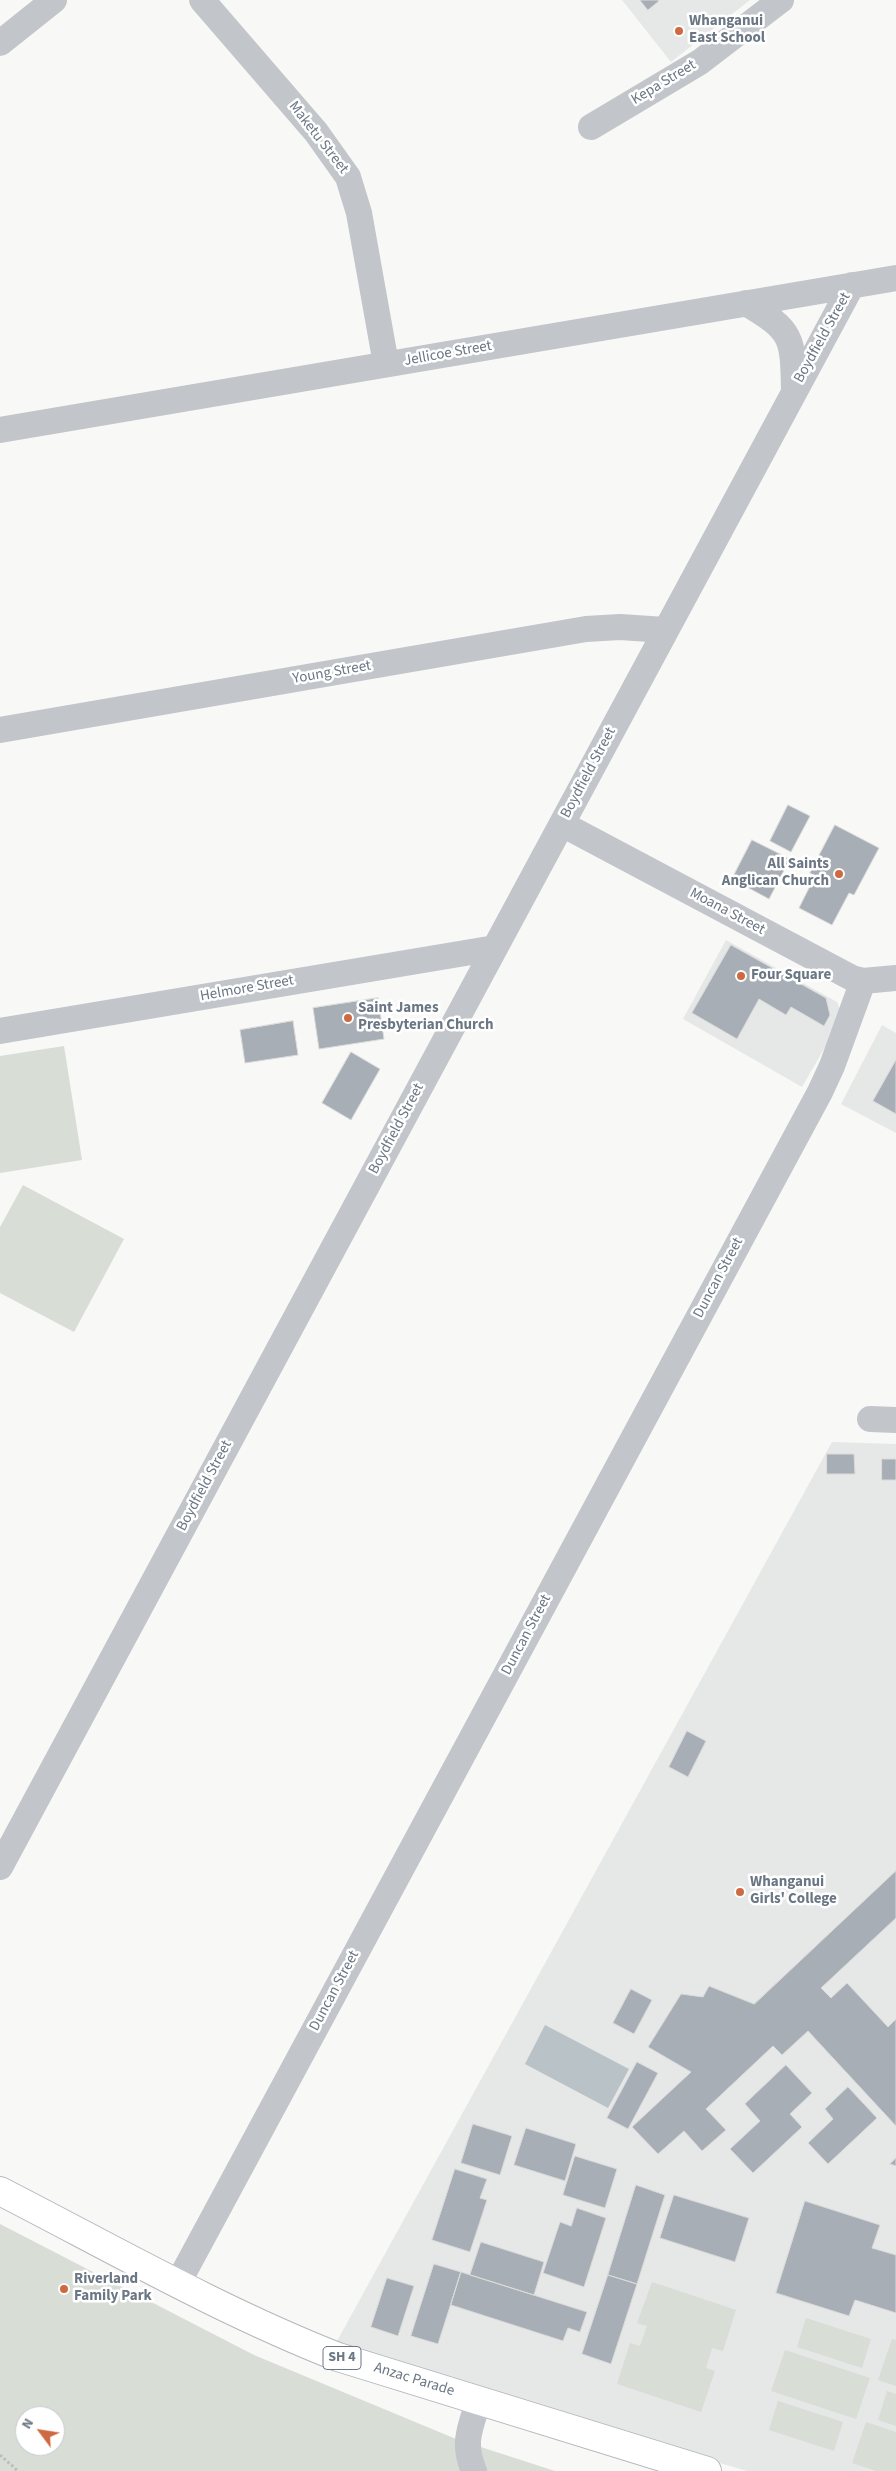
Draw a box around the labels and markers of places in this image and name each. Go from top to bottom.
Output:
place label: Whanganui East School [689,13,765,48]
marker: Whanganui East School [673,25,685,37]
place label: All Saints Anglican Church [722,856,829,891]
marker: All Saints Anglican Church [833,868,845,880]
place label: Four Square [751,967,831,985]
marker: Four Square [735,970,747,982]
place label: Saint James Presbyterian Church [358,1000,494,1035]
marker: Saint James Presbyterian Church [342,1012,354,1024]
place label: Whanganui Girls' College [750,1874,837,1909]
marker: Whanganui Girls' College [734,1886,746,1898]
place label: Riverland Family Park [74,2271,152,2306]
marker: Riverland Family Park [58,2283,70,2295]

